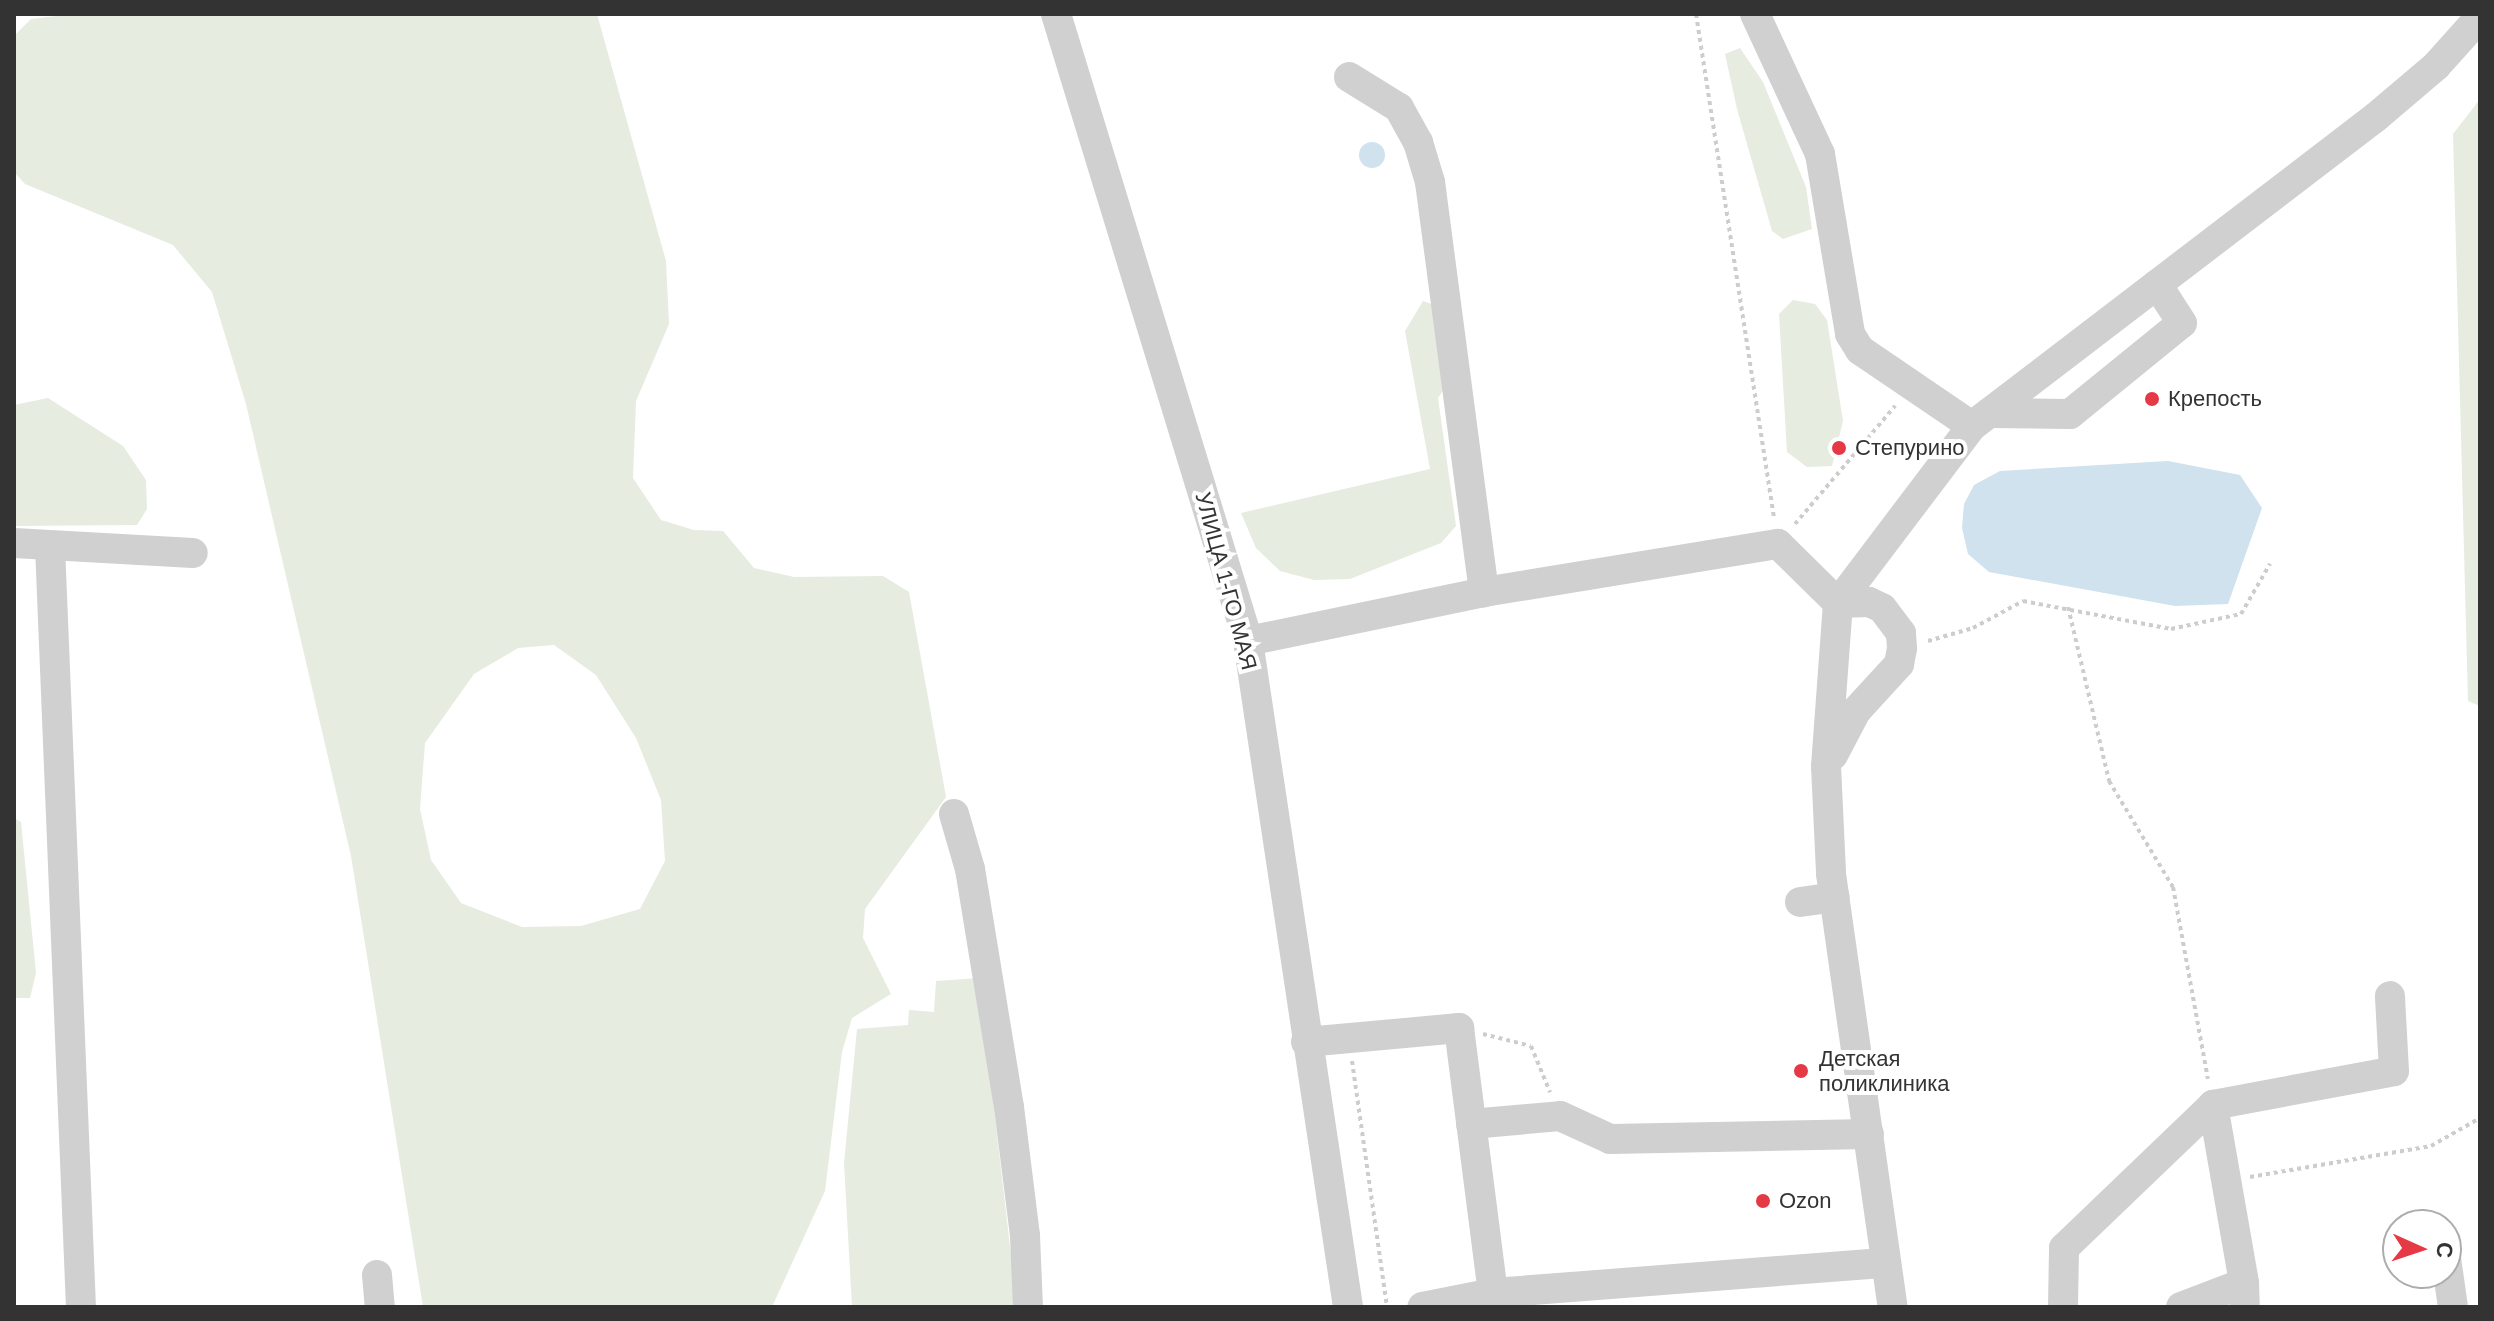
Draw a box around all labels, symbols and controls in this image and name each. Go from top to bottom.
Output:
place label: Крепость [2168,386,2262,412]
marker: Крепость [2143,390,2161,408]
place label: Степурино [1855,435,1965,461]
marker: Степурино [1830,439,1848,457]
street label: УЛИЦА 1-ГО МАЯ [1190,489,1262,673]
place label: Детская поликлиника [1819,1045,1950,1096]
marker: Детская поликлиника [1790,1060,1812,1082]
place label: Ozon [1779,1188,1832,1214]
marker: Ozon [1754,1192,1772,1210]
north arrow [2382,1209,2462,1289]
text: С [2432,1242,2457,1259]

